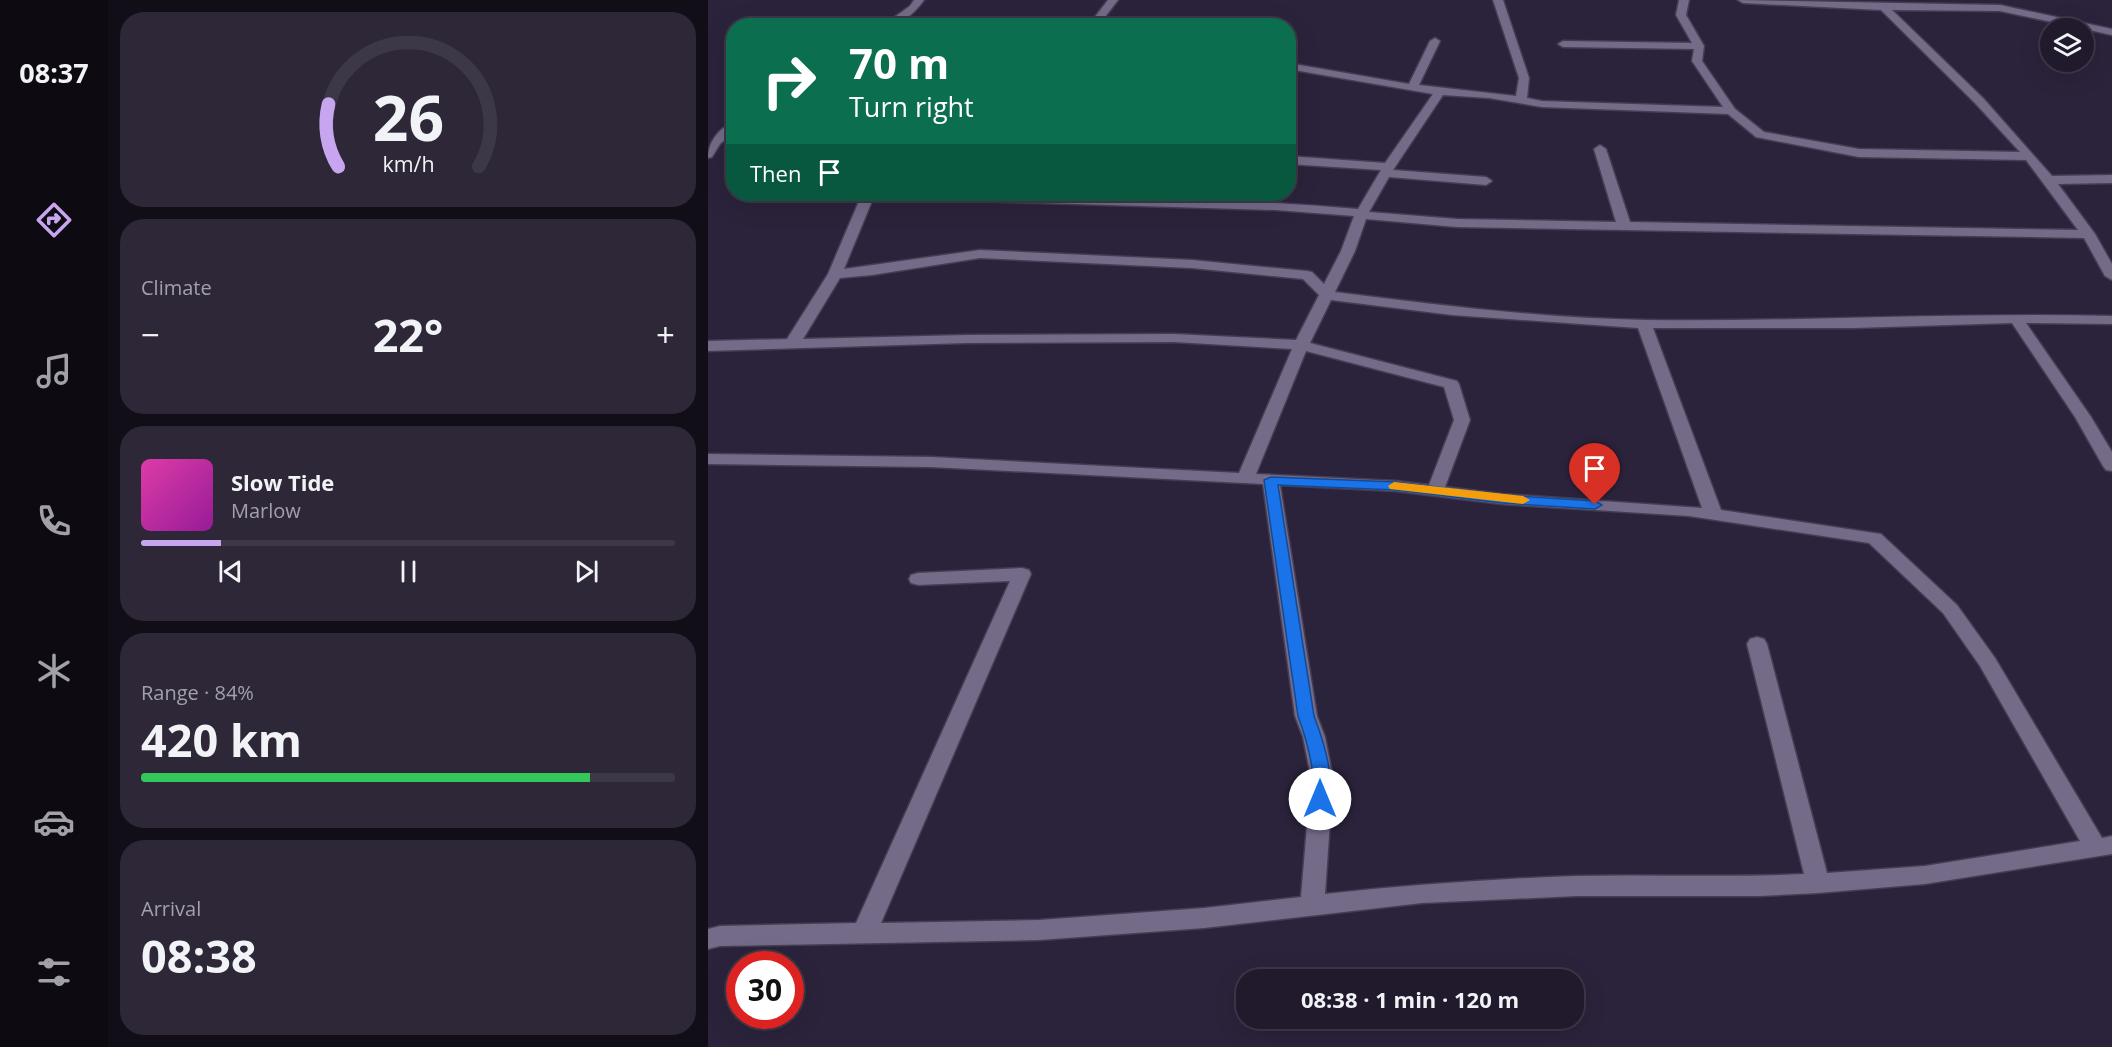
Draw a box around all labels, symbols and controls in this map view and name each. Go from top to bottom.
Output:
map controls [2040,18,2094,72]
button: layers [2040,18,2094,72]
text: 70 m [849,34,949,91]
icon: right [750,42,828,120]
text: 08:37 [19,54,89,91]
text: 26 [372,74,444,159]
text: Turn right [849,88,974,125]
text: km/h [382,149,434,178]
icon: arrive [813,156,846,189]
text: Then [750,158,801,188]
icon: directions [33,199,75,241]
text: Climate [141,274,212,301]
text: 22° [373,304,443,365]
text: − [141,312,160,357]
text: + [656,312,675,357]
icon: music [33,350,75,392]
pin [1569,443,1620,505]
icon: arrive [1578,452,1611,485]
text: Slow Tide [231,467,334,497]
text: Marlow [231,497,301,524]
icon: phone [33,500,75,542]
icon: previous [214,555,247,588]
icon: pause [392,555,425,588]
icon: next [570,555,603,588]
icon: climate [33,650,75,692]
text: Range · 84% [141,679,254,706]
text: 420 km [141,709,302,770]
position arrow [1288,767,1352,831]
icon: car [33,801,75,843]
text: Arrival [141,895,201,922]
text: 08:38 [141,925,257,986]
icon: filters [33,951,75,993]
speed limit sign: 30 [726,951,804,1029]
text: 08:38 · 1 min · 120 m [1301,984,1519,1014]

